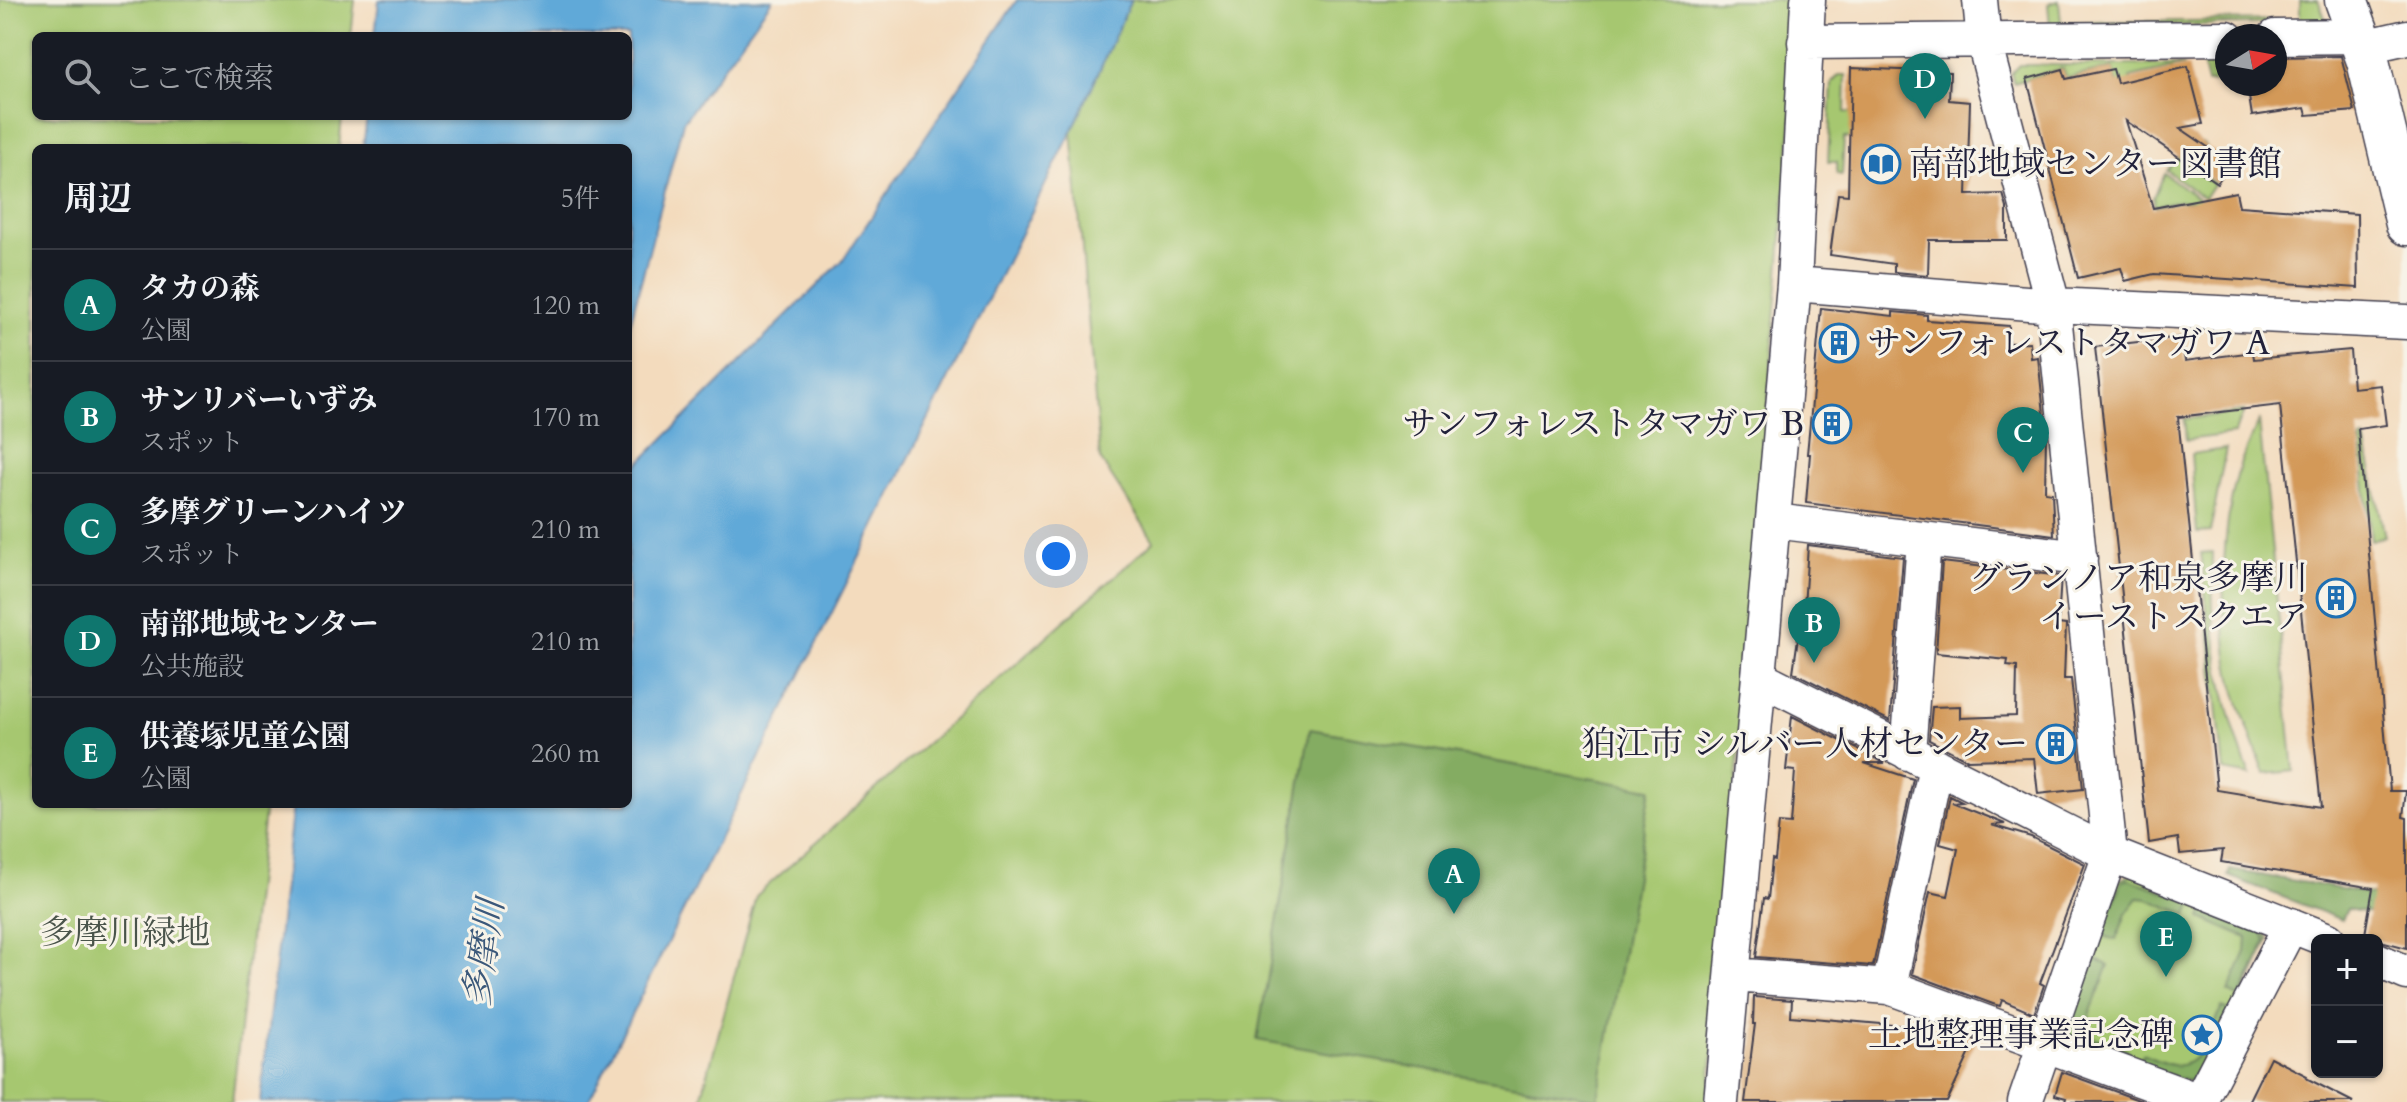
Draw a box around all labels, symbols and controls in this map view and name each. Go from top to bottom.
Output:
north arrow [2215,24,2287,96]
search box [32,32,632,120]
pin: D [1899,53,1951,119]
icon: search [60,54,104,98]
text: ここで検索 [124,58,274,99]
place label: 南部地域センター図書館 [1909,141,2282,187]
library icon: 南部地域センター図書館 [1860,143,1902,185]
text: 周辺 [64,176,132,222]
text: 5件 [561,181,600,216]
text: タカの森 [140,268,260,309]
text: A [80,288,100,323]
text: 120 m [531,288,600,323]
text: 公園 [140,313,192,348]
place label: サンフォレストタマガワ A [1867,320,2271,366]
building icon: サンフォレストタマガワ A [1818,322,1860,364]
text: サンリバーいずみ [140,380,378,421]
text: B [81,400,99,435]
text: 170 m [531,400,600,435]
place label: サンフォレストタマガワ B [1402,401,1804,447]
building icon: サンフォレストタマガワ B [1811,403,1853,445]
pin: C [1997,407,2049,473]
text: スポット [140,425,244,460]
text: 多摩グリーンハイツ [140,492,407,533]
text: C [80,512,100,547]
text: 210 m [531,512,600,547]
your location [1036,536,1076,576]
text: スポット [140,537,244,572]
place label: グランノア和泉多摩川 イーストスクエア [1969,555,2308,640]
building icon: グランノア和泉多摩川 イーストスクエア [2315,577,2357,619]
pin: B [1788,597,1840,663]
text: 南部地域センター [140,604,379,645]
text: D [79,624,101,659]
text: 210 m [531,624,600,659]
text: 公共施設 [140,649,244,684]
text: 供養塚児童公園 [140,716,350,757]
place label: 狛江市 シルバー人材センター [1581,721,2028,767]
building icon: 狛江市 シルバー人材センター [2035,723,2077,765]
text: E [82,736,98,771]
text: 260 m [531,736,600,771]
text: 公園 [140,761,192,796]
pin: A [1428,848,1480,914]
water label: 多摩川 [452,892,516,1010]
park label: 多摩川緑地 [40,910,210,956]
pin: E [2140,911,2192,977]
map controls [2311,934,2383,1078]
button: + [2311,934,2383,1006]
button: − [2311,1006,2383,1078]
place label: 土地整理事業記念碑 [1868,1012,2174,1058]
place icon: 土地整理事業記念碑 [2181,1014,2223,1056]

